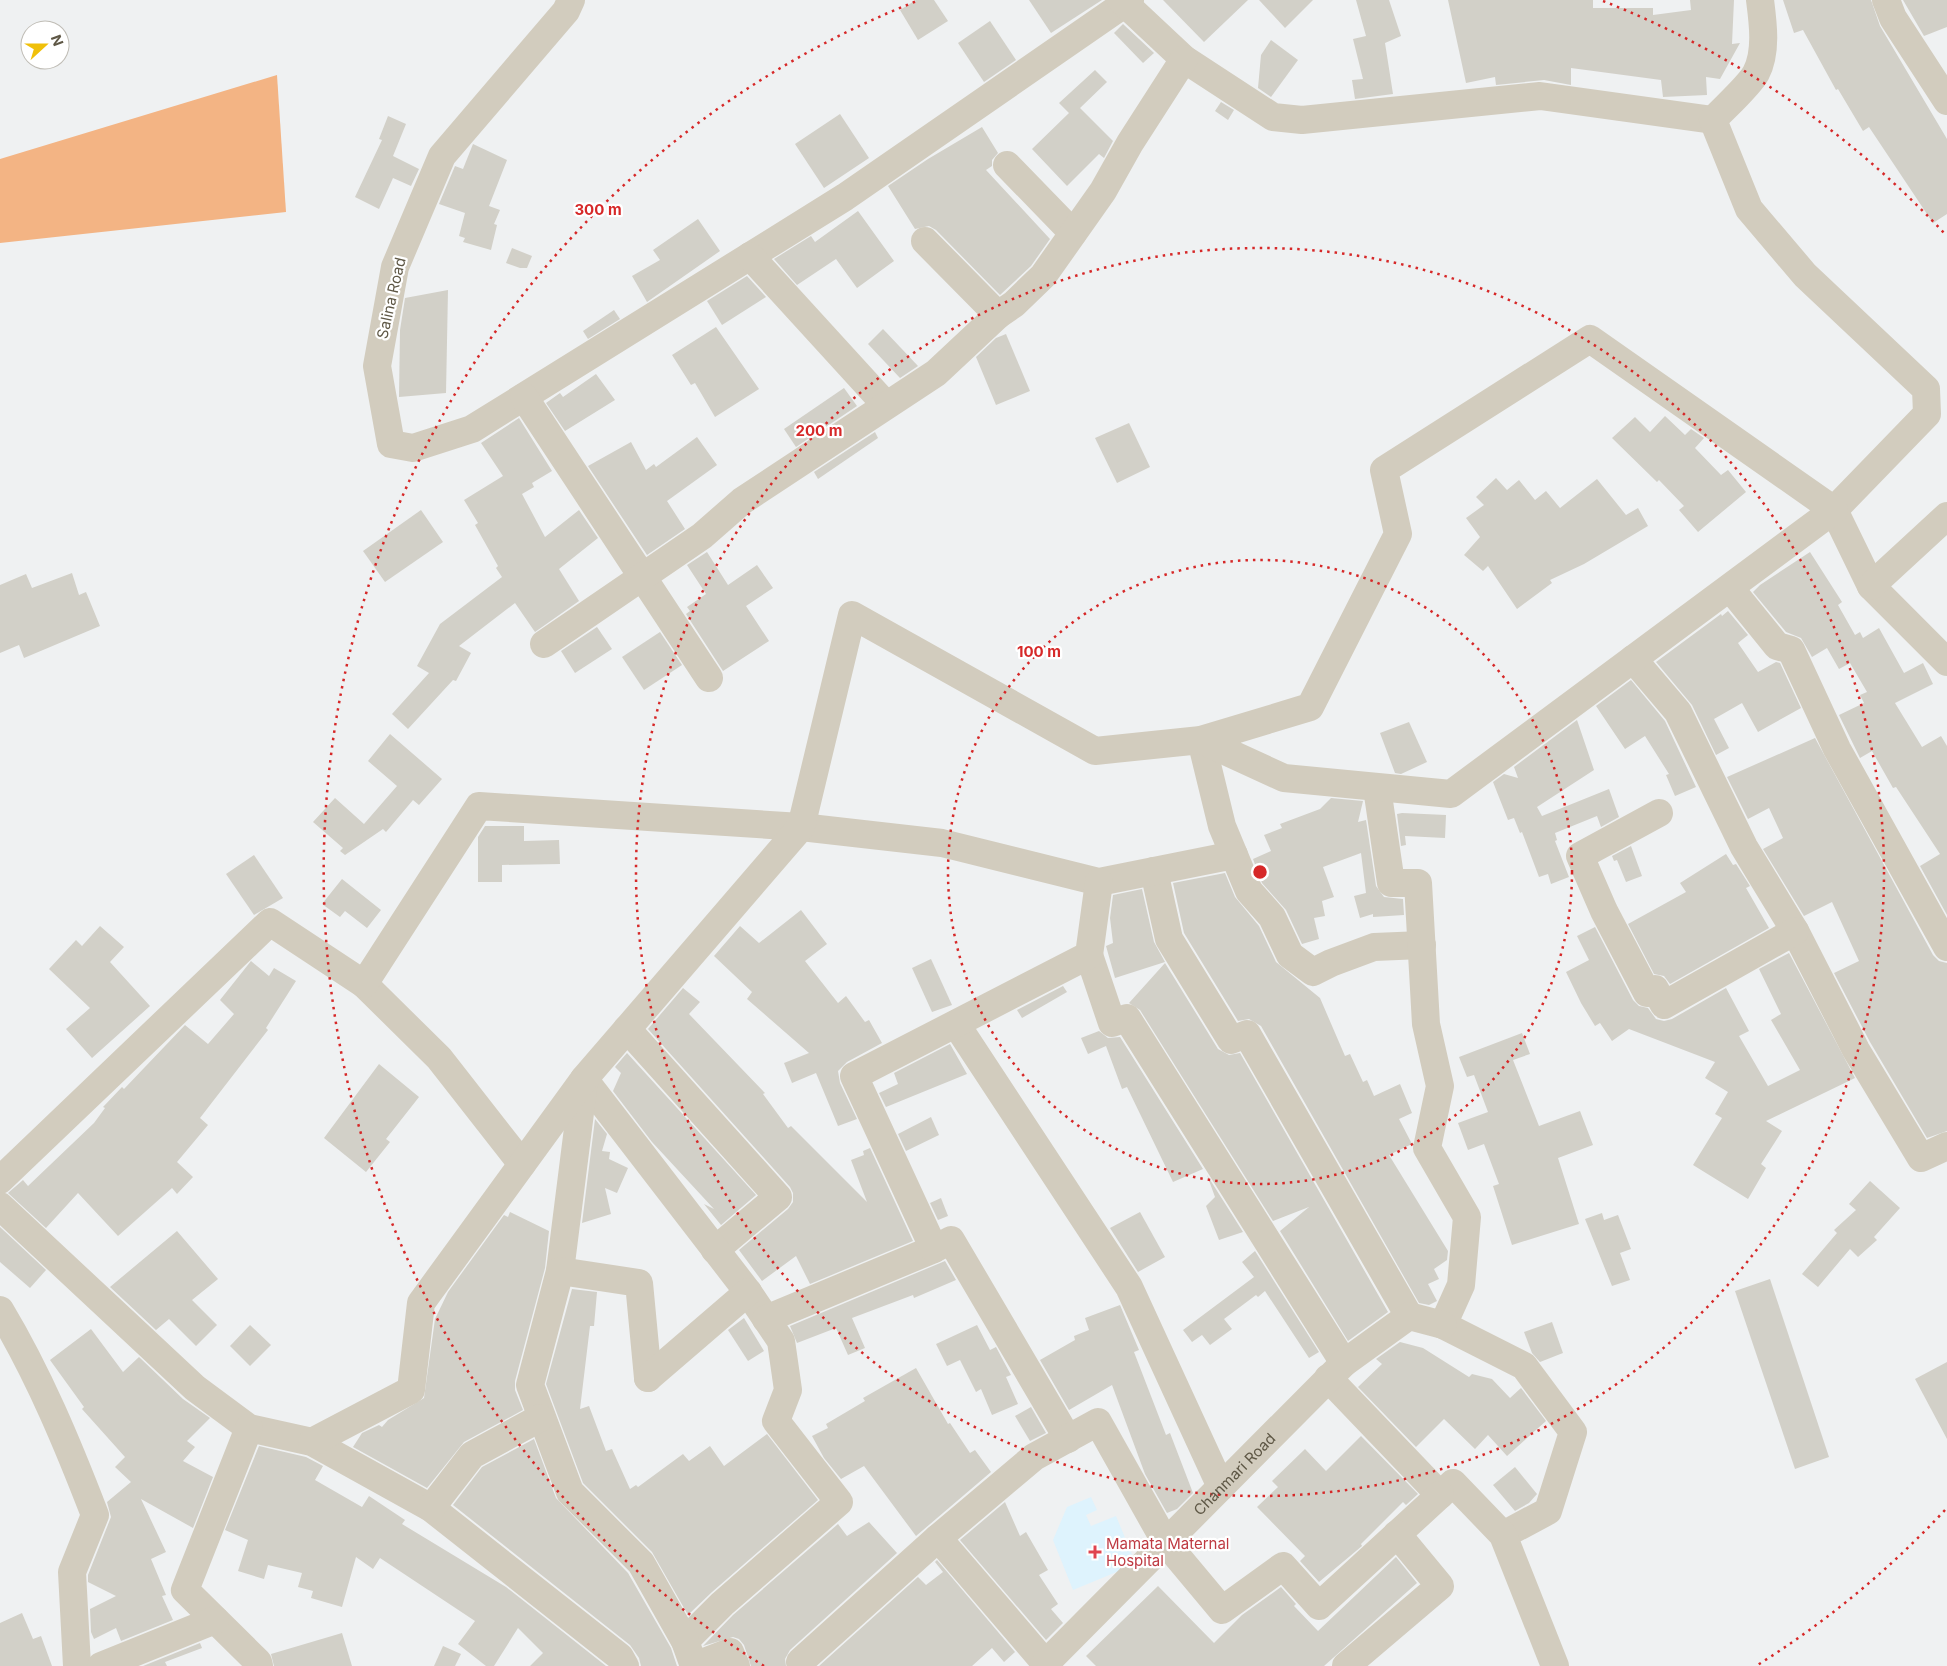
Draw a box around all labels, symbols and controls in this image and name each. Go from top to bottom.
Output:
north arrow [20,20,70,70]
text: N [48,32,67,48]
text: 300 m [574,200,622,219]
street label: Salina Road [372,255,410,341]
text: 200 m [796,421,842,440]
text: 100 m [1017,642,1061,661]
centre of rings [1251,863,1269,881]
street label: Chanmari Road [1189,1428,1279,1519]
place label: Mamata Maternal Hospital [1106,1534,1229,1570]
marker: Mamata Maternal Hospital [1088,1545,1102,1559]

